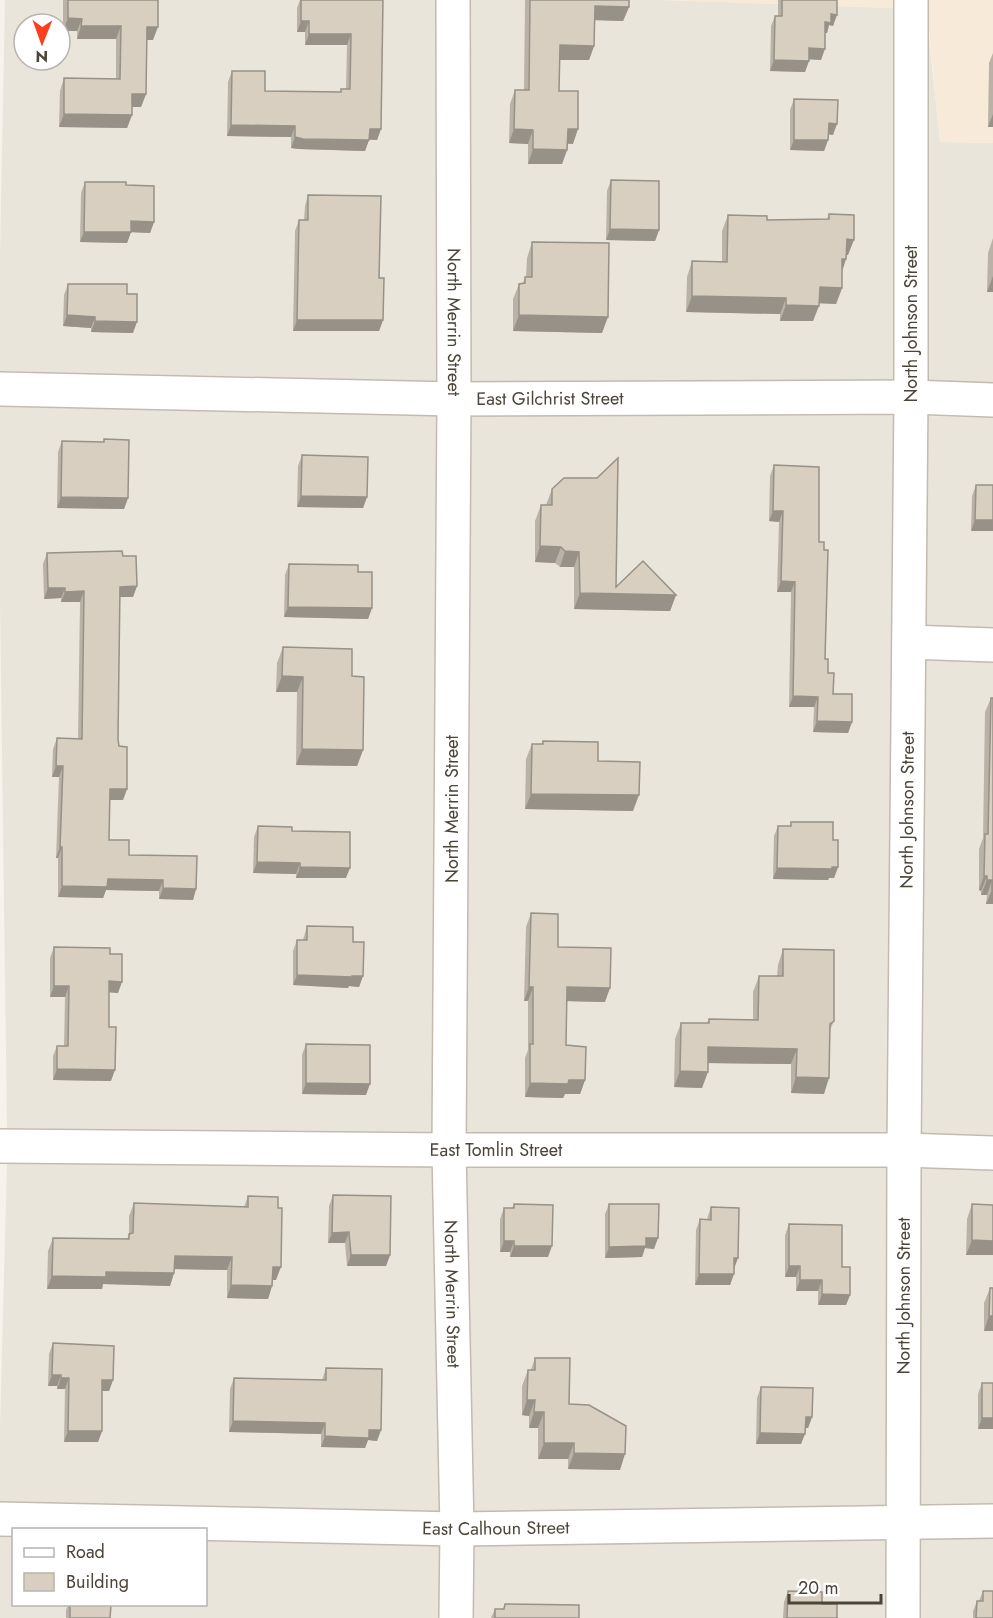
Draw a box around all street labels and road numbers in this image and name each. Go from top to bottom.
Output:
street label: North Johnson Street [898,245,924,403]
street label: North Merrin Street [441,248,467,397]
street label: East Gilchrist Street [476,385,624,412]
street label: North Johnson Street [893,731,921,889]
street label: North Merrin Street [439,734,465,883]
street label: East Tomlin Street [430,1137,563,1163]
street label: North Johnson Street [891,1217,917,1375]
street label: North Merrin Street [437,1220,467,1369]
street label: East Calhoun Street [422,1514,570,1542]

